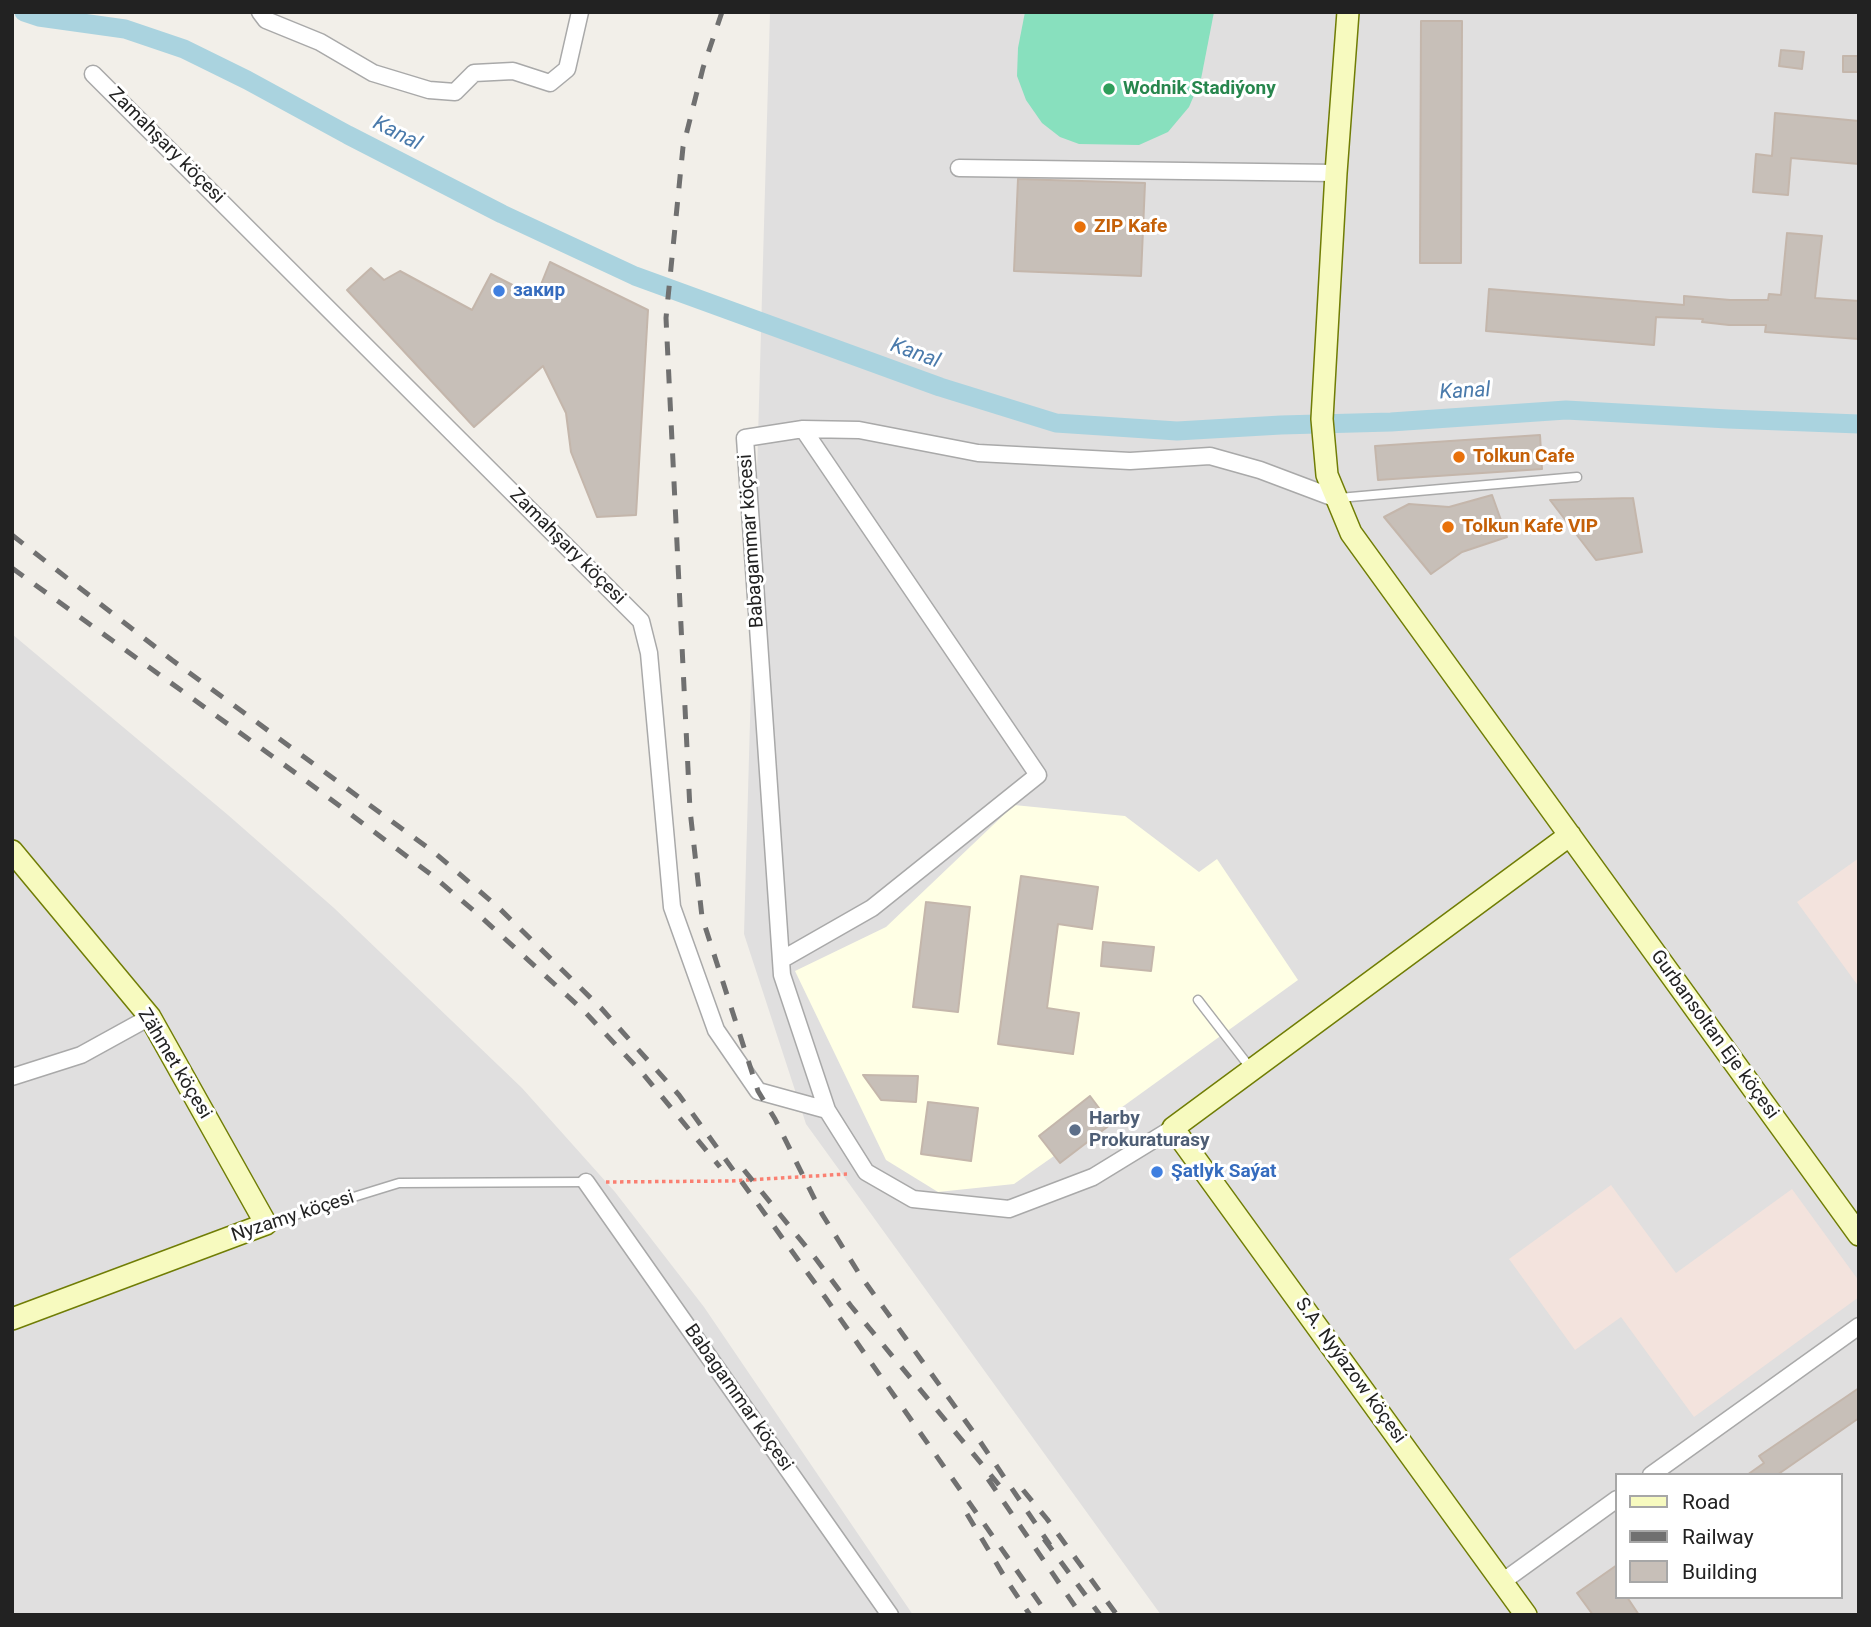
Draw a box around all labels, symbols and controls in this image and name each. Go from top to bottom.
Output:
place label: Wodnik Stadiýony [1123,78,1276,100]
marker: Wodnik Stadiýony [1101,81,1117,97]
street label: Zamahşary köçesi [103,83,229,209]
water label: Kanal [368,111,426,157]
place label: ZIP Kafe [1094,216,1167,238]
marker: ZIP Kafe [1072,219,1088,235]
place label: закир [513,280,565,302]
marker: закир [491,283,507,299]
water label: Kanal [887,333,943,375]
water label: Kanal [1439,378,1491,406]
place label: Tolkun Cafe [1473,446,1575,468]
marker: Tolkun Cafe [1451,449,1467,465]
street label: Babagammar köçesi [735,453,769,629]
street label: Zamahşary köçesi [504,484,630,610]
place label: Tolkun Kafe VIP [1462,516,1598,538]
marker: Tolkun Kafe VIP [1440,519,1456,535]
street label: Gurbansoltan Eje köçesi [1645,946,1783,1124]
street label: Zähmet köçesi [132,1005,216,1123]
place label: Harby Prokuraturasy [1089,1108,1209,1152]
marker: Harby Prokuraturasy [1067,1122,1083,1138]
place label: Şatlyk Saýat [1171,1161,1277,1183]
marker: Şatlyk Saýat [1149,1164,1165,1180]
street label: Nyzamy köçesi [229,1186,357,1248]
street label: S.A. Nyýazow köçesi [1290,1294,1410,1448]
street label: Babagammar köçesi [679,1320,797,1476]
legend [1616,1473,1843,1599]
text: Road [1682,1490,1730,1514]
text: Railway [1682,1525,1754,1549]
text: Building [1682,1560,1757,1584]

